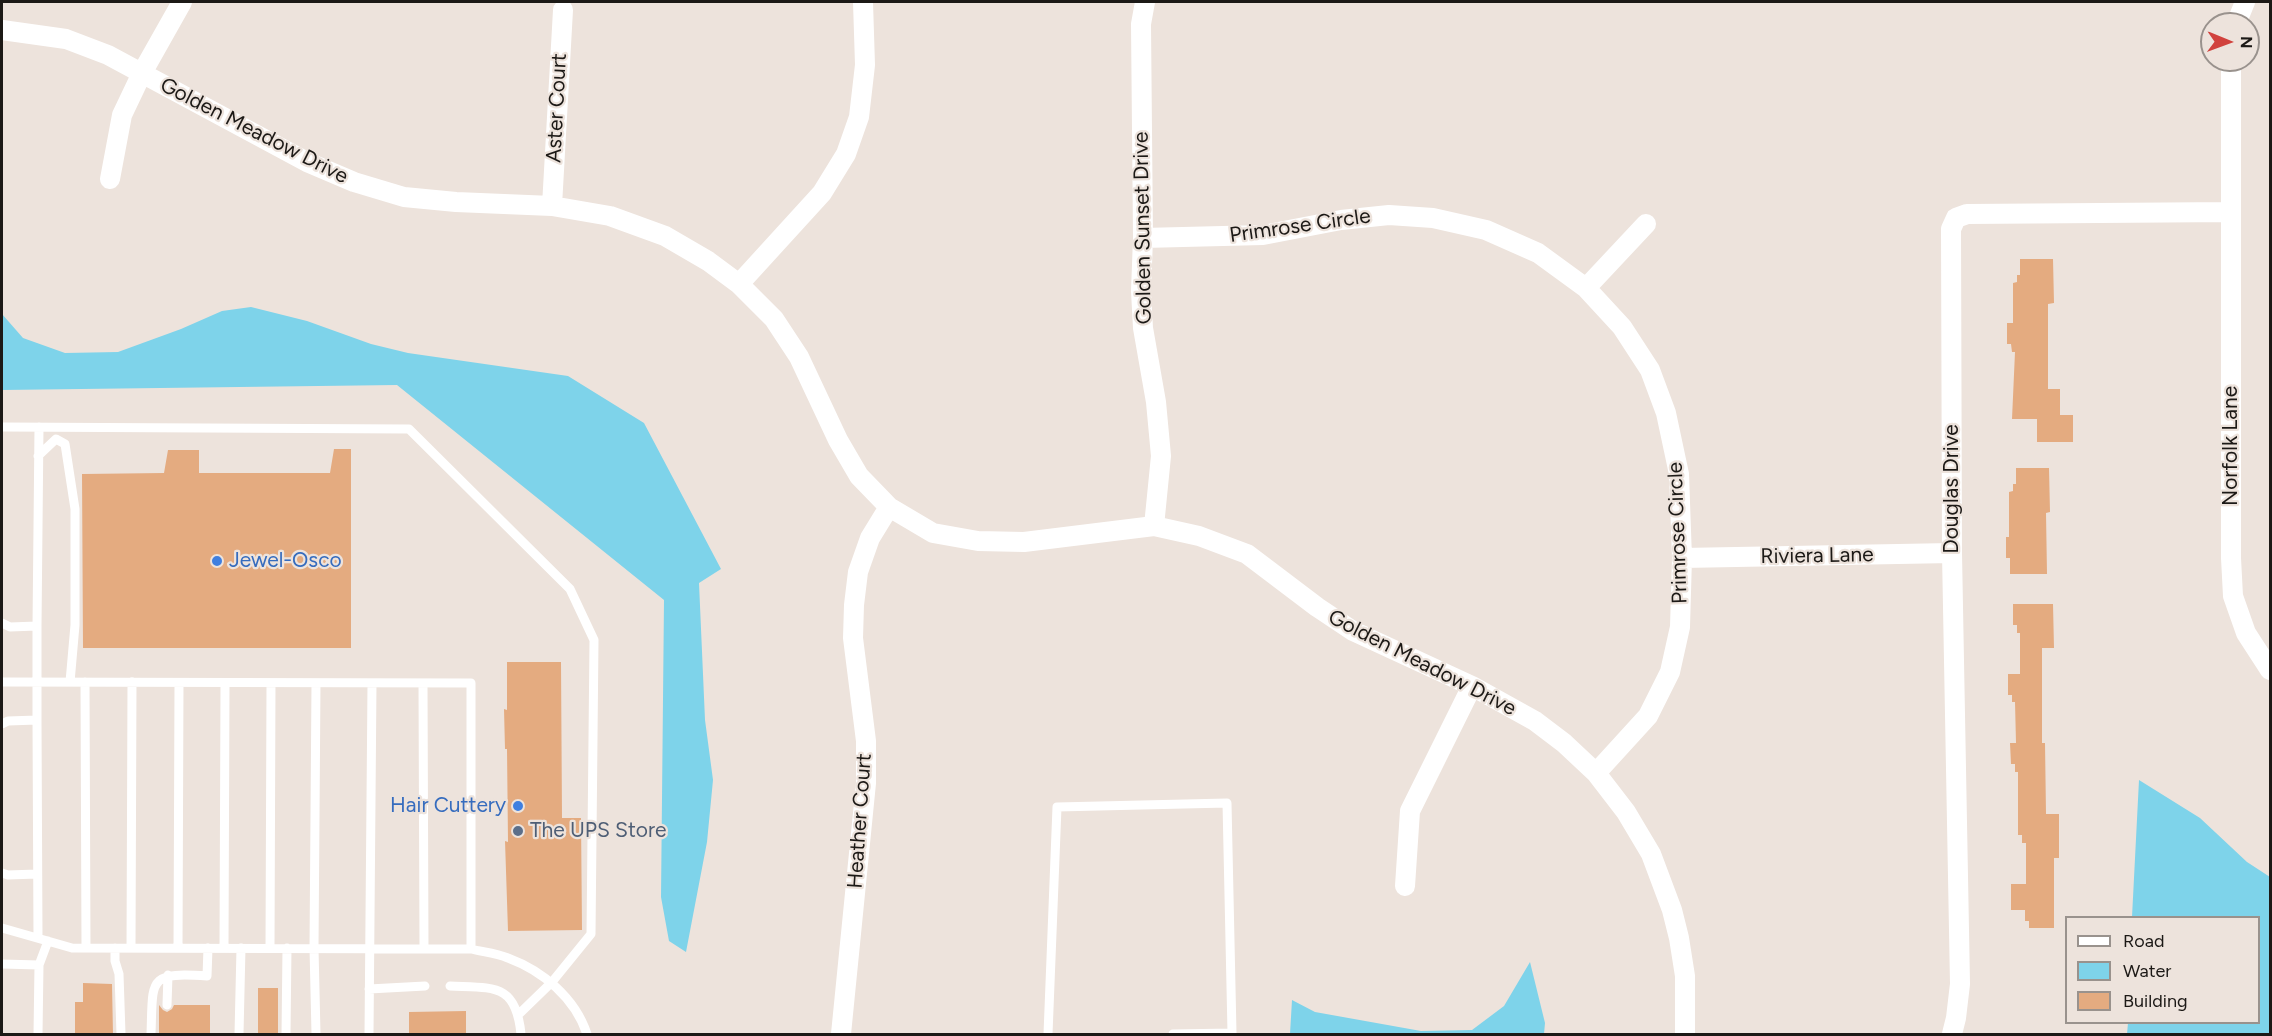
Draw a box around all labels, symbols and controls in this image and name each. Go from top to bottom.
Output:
north arrow [2200,12,2260,72]
text: N [2237,36,2256,49]
street label: Aster Court [542,53,572,163]
street label: Golden Meadow Drive [156,73,352,189]
street label: Golden Sunset Drive [1129,131,1157,325]
street label: Primrose Circle [1228,204,1372,248]
street label: Norfolk Lane [2218,386,2244,506]
street label: Douglas Drive [1939,424,1965,554]
street label: Primrose Circle [1663,462,1693,604]
street label: Riviera Lane [1760,542,1874,570]
place label: Jewel-Osco [229,548,342,574]
marker: Jewel-Osco [210,554,224,568]
street label: Golden Meadow Drive [1324,605,1520,721]
street label: Heather Court [843,753,877,889]
place label: Hair Cuttery [390,793,506,819]
marker: Hair Cuttery [511,799,525,813]
place label: The UPS Store [530,818,667,844]
marker: The UPS Store [511,824,525,838]
legend [2065,916,2260,1024]
text: Road [2123,930,2164,952]
text: Water [2123,960,2171,982]
text: Building [2123,990,2188,1012]

